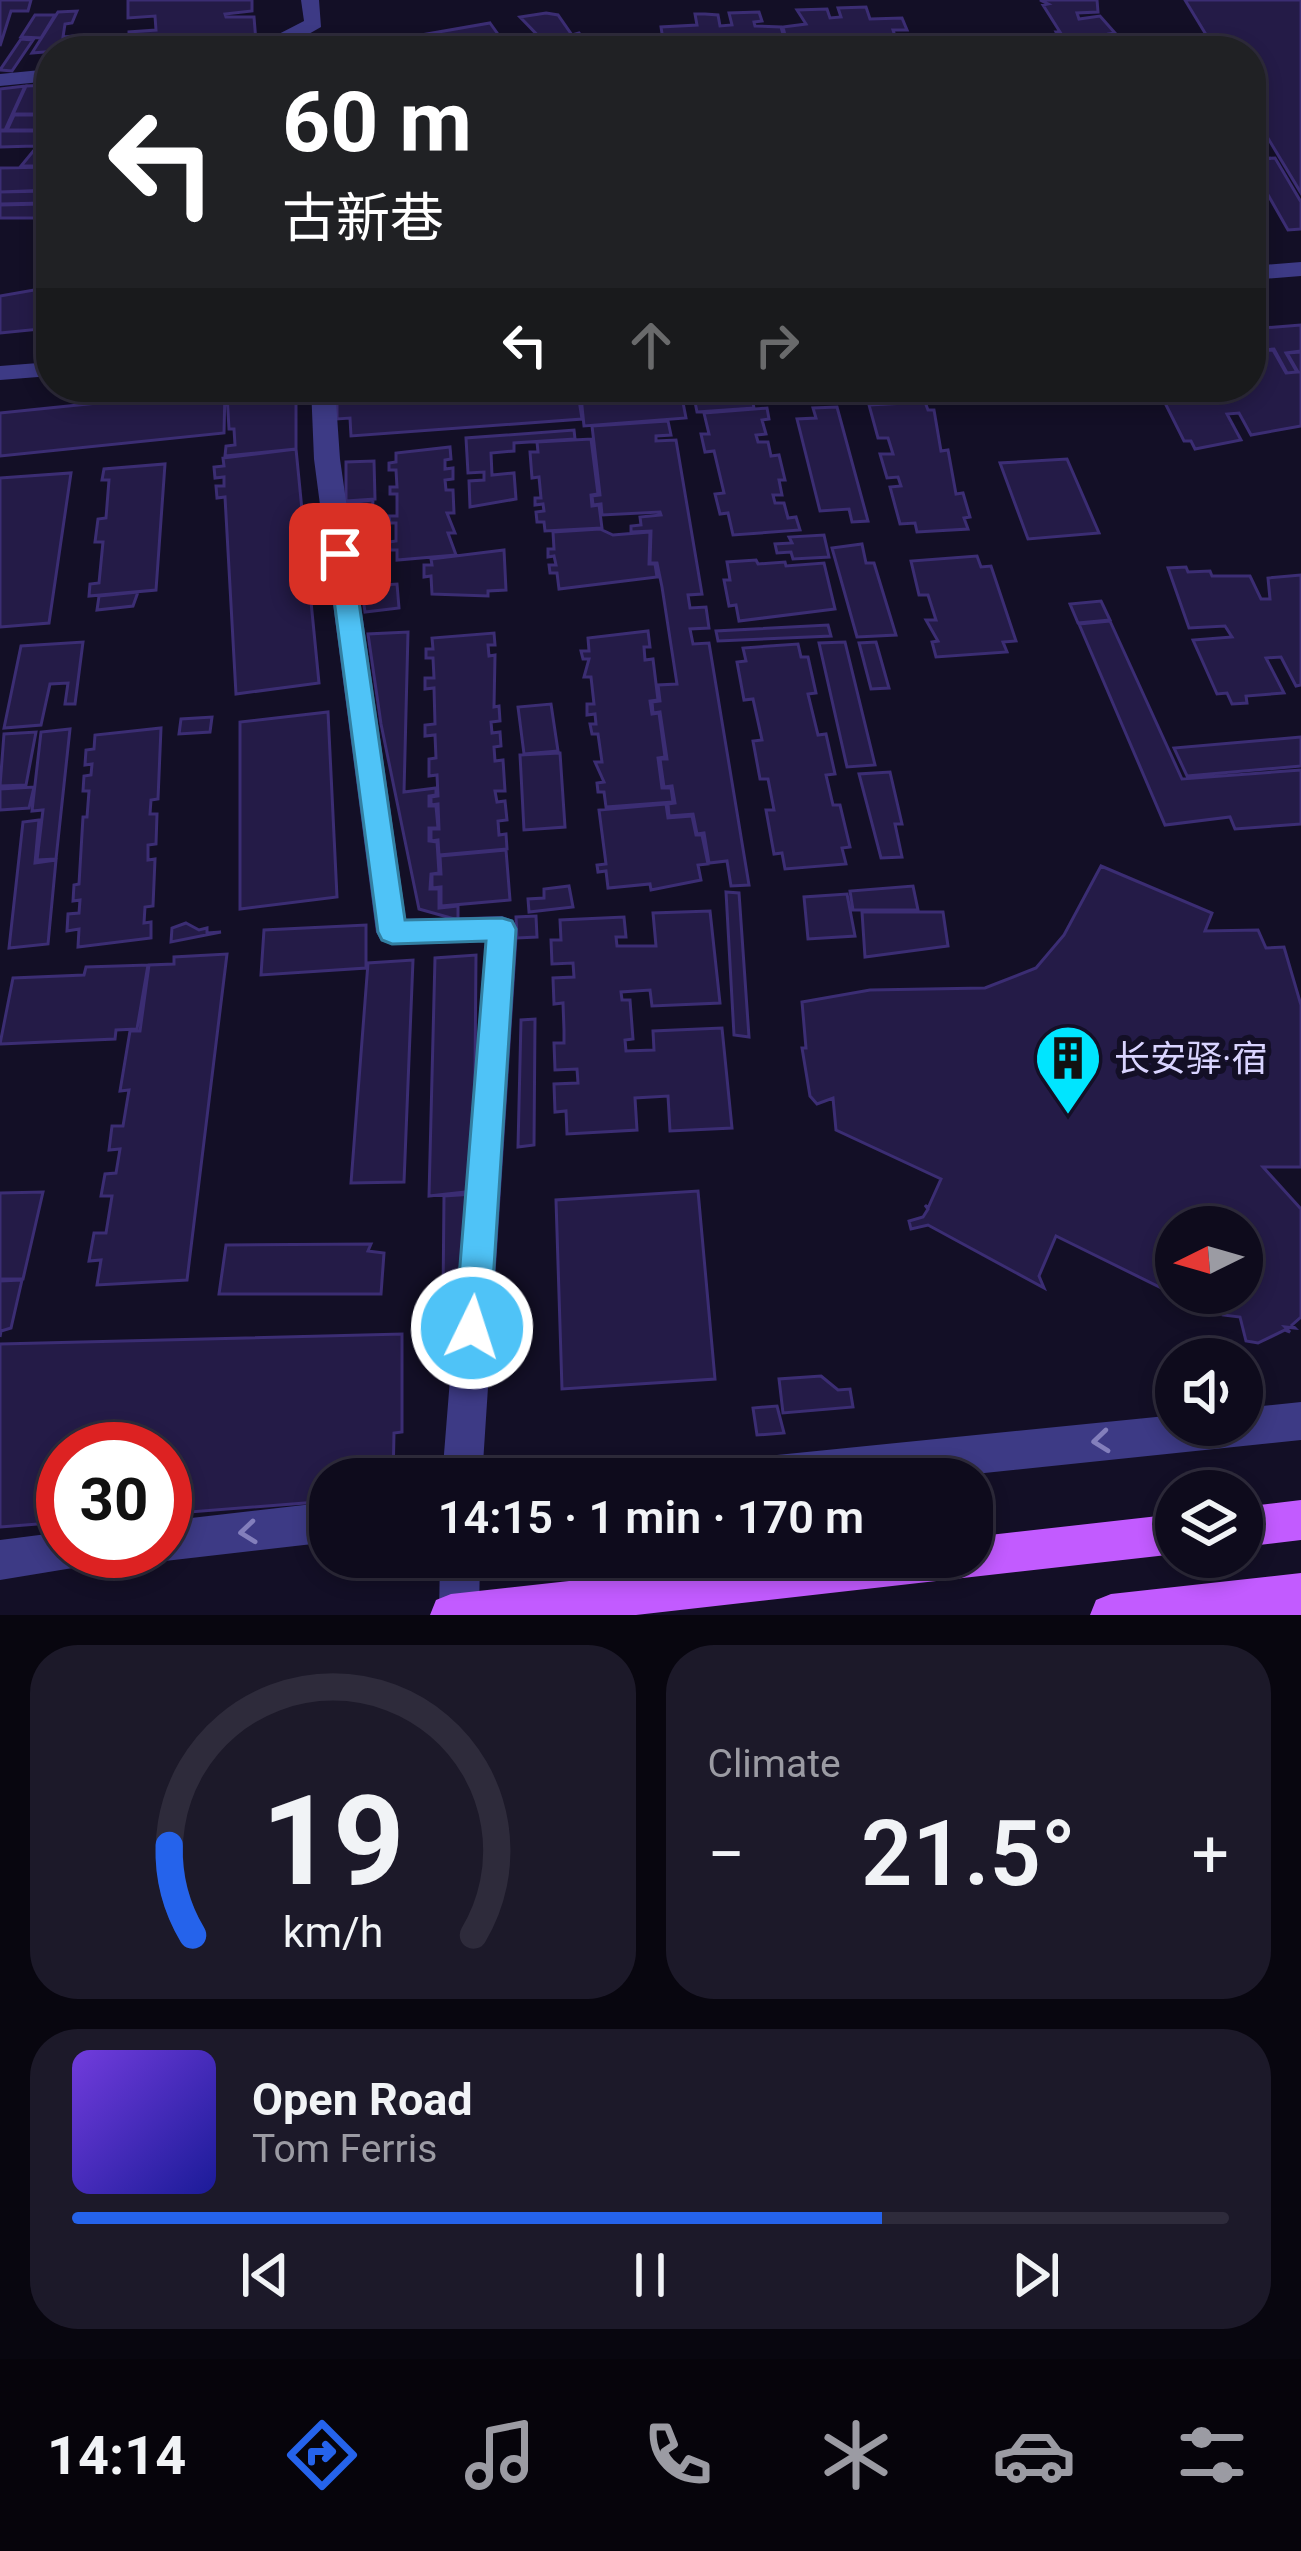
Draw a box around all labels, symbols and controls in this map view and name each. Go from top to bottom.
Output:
text: 60 m [282,73,472,172]
icon: left [84,84,240,240]
text: 古新巷 [282,187,444,250]
icon: left [492,312,558,378]
icon: ahead [618,312,684,378]
icon: right [744,312,810,378]
pin [289,503,391,605]
icon: arrive [307,521,373,587]
building icon: 长安驿·宿 [1033,1023,1103,1117]
place label: 长安驿·宿 [1114,1038,1267,1080]
north arrow [1155,1206,1263,1314]
map controls [1155,1206,1263,1578]
position arrow [409,1265,535,1391]
button: sound [1155,1338,1263,1446]
speed limit sign: 30 [36,1422,192,1578]
one-way arrow [1091,1428,1110,1453]
button: layers [1155,1470,1263,1578]
text: 14:15 · 1 min · 170 m [438,1491,864,1544]
one-way arrow [238,1518,257,1544]
text: Climate [708,1741,841,1787]
text: 19 [261,1768,404,1914]
text: 21.5° [861,1802,1076,1907]
text: − [708,1816,745,1893]
text: + [1192,1816,1229,1893]
text: km/h [282,1907,383,1957]
text: Open Road [252,2073,473,2126]
text: Tom Ferris [252,2126,437,2172]
icon: previous [232,2242,298,2308]
icon: pause [617,2242,683,2308]
icon: next [1003,2242,1069,2308]
icon: directions [280,2413,364,2497]
icon: music [458,2413,542,2497]
icon: phone [636,2413,720,2497]
icon: climate [814,2413,898,2497]
icon: car [992,2413,1076,2497]
icon: filters [1170,2413,1254,2497]
text: 14:14 [47,2424,186,2487]

